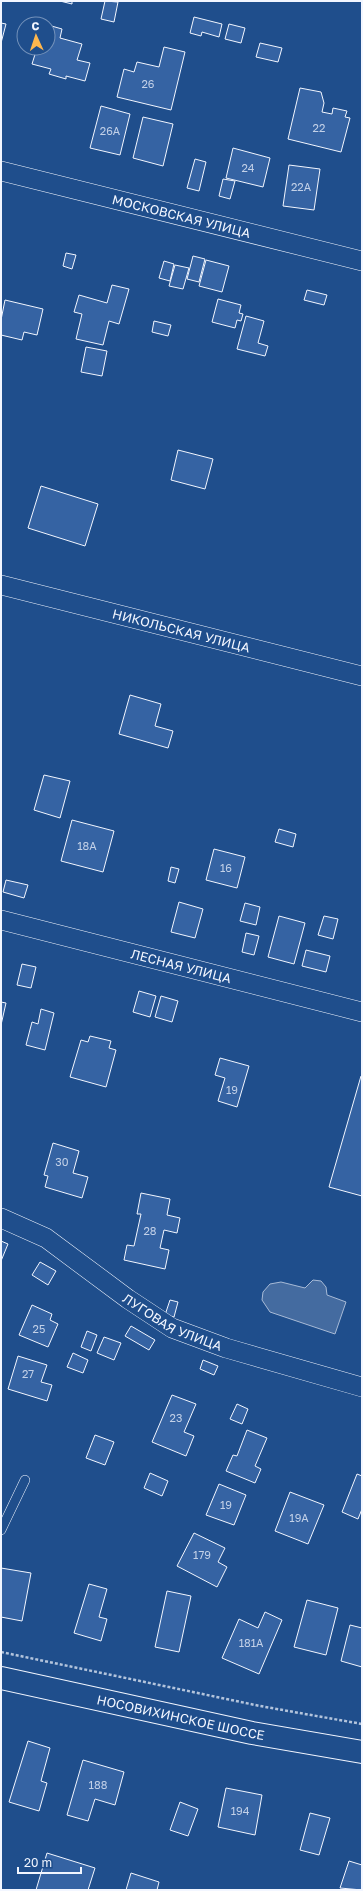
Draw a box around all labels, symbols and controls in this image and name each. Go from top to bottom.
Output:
north arrow [16,16,56,56]
text: С [31,19,40,32]
house number: 26 [141,77,155,90]
house number: 22 [313,121,325,134]
house number: 26А [100,124,121,137]
house number: 24 [241,161,255,174]
house number: 22А [291,180,312,193]
street label: МОСКОВСКАЯ УЛИЦА [111,191,253,241]
street label: НИКОЛЬСКАЯ УЛИЦА [111,605,252,656]
house number: 18А [77,839,97,852]
house number: 16 [220,861,232,874]
street label: ЛЕСНАЯ УЛИЦА [129,945,233,986]
house number: 19 [226,1083,238,1096]
house number: 30 [55,1155,69,1168]
house number: 28 [143,1224,157,1237]
street label: ЛУГОВАЯ УЛИЦА [120,1290,225,1354]
house number: 25 [33,1322,45,1335]
house number: 27 [22,1367,34,1380]
house number: 23 [170,1411,182,1424]
house number: 19 [220,1498,232,1511]
house number: 19А [289,1511,309,1524]
house number: 179 [193,1548,211,1561]
house number: 181А [239,1636,264,1649]
street label: НОСОВИХИНСКОЕ ШОССЕ [95,1691,266,1743]
house number: 188 [89,1778,108,1791]
house number: 194 [231,1804,250,1817]
scale bar [18,1849,81,1875]
text: 20 m [24,1855,52,1870]

